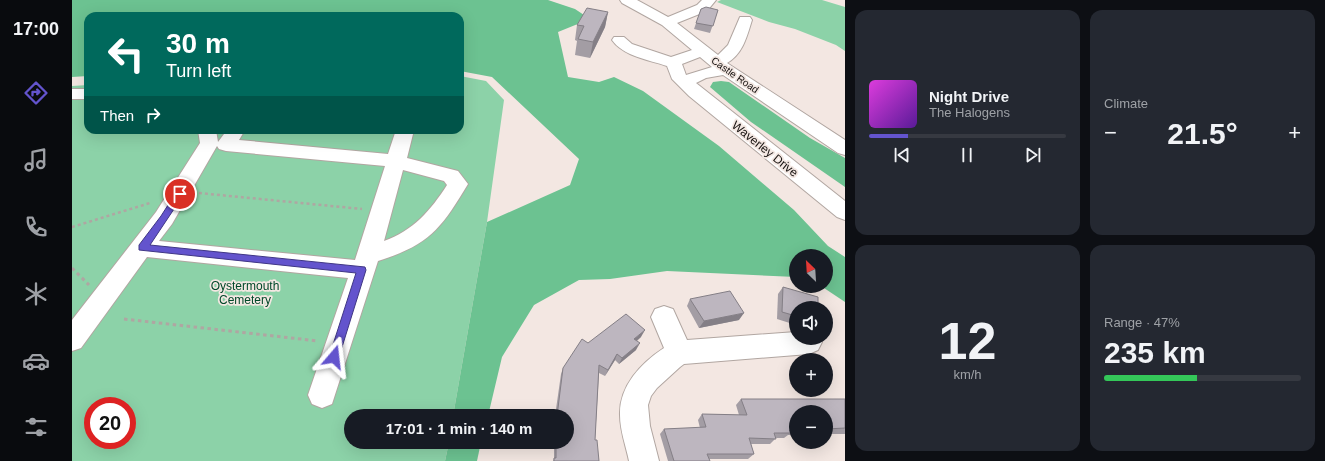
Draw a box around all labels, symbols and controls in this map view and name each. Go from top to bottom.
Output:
text: 17:00 [13,19,59,39]
icon: left [100,28,152,80]
text: 30 m [166,28,230,59]
street label: Castle Road [709,55,761,95]
text: Turn left [166,61,231,81]
icon: directions [22,79,50,107]
text: Night Drive [929,88,1009,105]
text: Climate [1104,96,1148,111]
icon: right [142,104,164,126]
text: The Halogens [929,105,1010,120]
text: Then [100,107,134,124]
text: 21.5° [1167,117,1238,150]
street label: Waverley Drive [729,118,801,180]
text: − [1104,120,1117,145]
text: + [1288,120,1301,145]
icon: previous [891,144,913,166]
icon: pause [956,144,978,166]
icon: next [1022,144,1044,166]
icon: music [22,146,50,174]
pin [163,177,197,211]
icon: arrive [169,183,191,205]
icon: phone [22,213,50,241]
north arrow [789,249,833,293]
map controls [789,249,833,449]
park label: Oystermouth Cemetery [211,279,279,307]
icon: climate [22,280,50,308]
button: sound [789,301,833,345]
text: 12 [939,312,996,370]
text: Range · 47% [1104,315,1180,330]
position arrow [313,336,355,378]
text: 235 km [1104,336,1206,369]
icon: car [22,347,50,375]
button: + [789,353,833,397]
text: km/h [953,367,982,382]
speed limit sign: 20 [84,397,136,449]
button: − [789,405,833,449]
icon: filters [22,413,50,441]
text: 17:01 · 1 min · 140 m [386,420,532,437]

